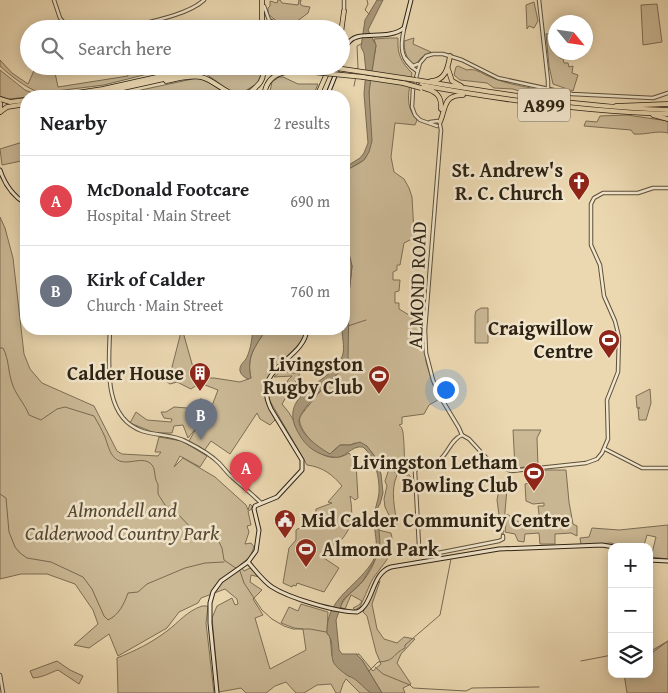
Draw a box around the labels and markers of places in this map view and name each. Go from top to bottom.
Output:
place label: St. Andrew's R. C. Church [451,155,563,207]
church icon: St. Andrew's R. C. Church [567,170,591,201]
place label: Craigwillow Centre [488,313,594,365]
sports icon: Craigwillow Centre [597,328,621,359]
place label: Livingston Rugby Club [263,349,363,401]
place label: Calder House [67,358,184,387]
building icon: Calder House [188,361,212,392]
sports icon: Livingston Rugby Club [367,364,391,395]
pin: B [185,399,217,440]
place label: Livingston Letham Bowling Club [353,447,518,499]
pin: A [230,452,262,493]
sports icon: Livingston Letham Bowling Club [522,461,546,492]
place label: Mid Calder Community Centre [301,505,570,534]
public building icon: Mid Calder Community Centre [273,508,297,539]
place label: Almond Park [322,534,440,563]
sports icon: Almond Park [294,537,318,568]

